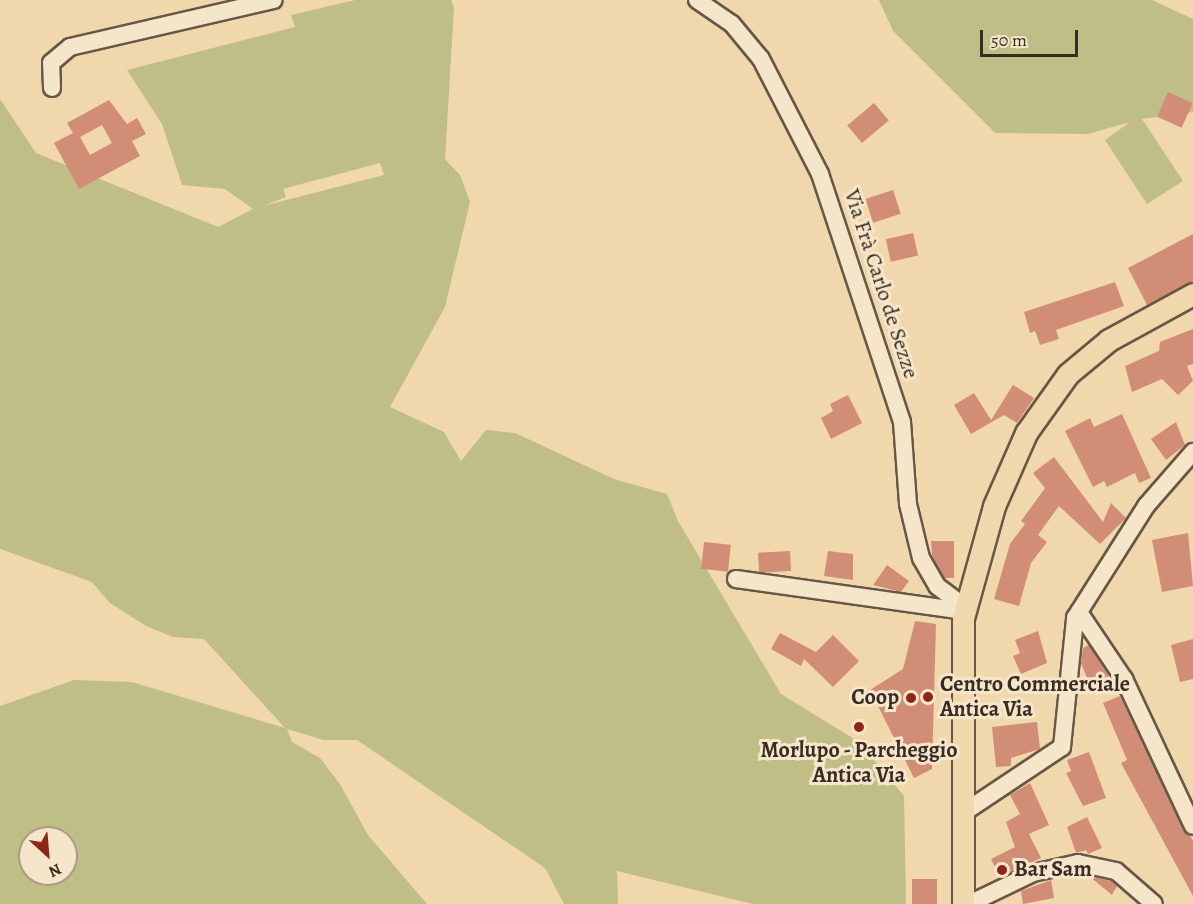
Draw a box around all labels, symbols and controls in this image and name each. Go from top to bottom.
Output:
scale bar [983,18,1080,56]
text: 50 m [991,28,1027,52]
street label: Via Frà Carlo de Sezze [838,186,924,382]
place label: Centro Commerciale Antica Via [940,671,1130,722]
place label: Coop [851,685,899,711]
marker: Centro Commerciale Antica Via [921,690,935,704]
marker: Coop [904,691,918,705]
marker: Morlupo - Parcheggio Antica Via [852,720,866,734]
place label: Morlupo - Parcheggio Antica Via [760,737,958,788]
north arrow [18,826,78,886]
place label: Bar Sam [1014,857,1092,883]
text: N [45,858,65,883]
marker: Bar Sam [995,863,1009,877]

